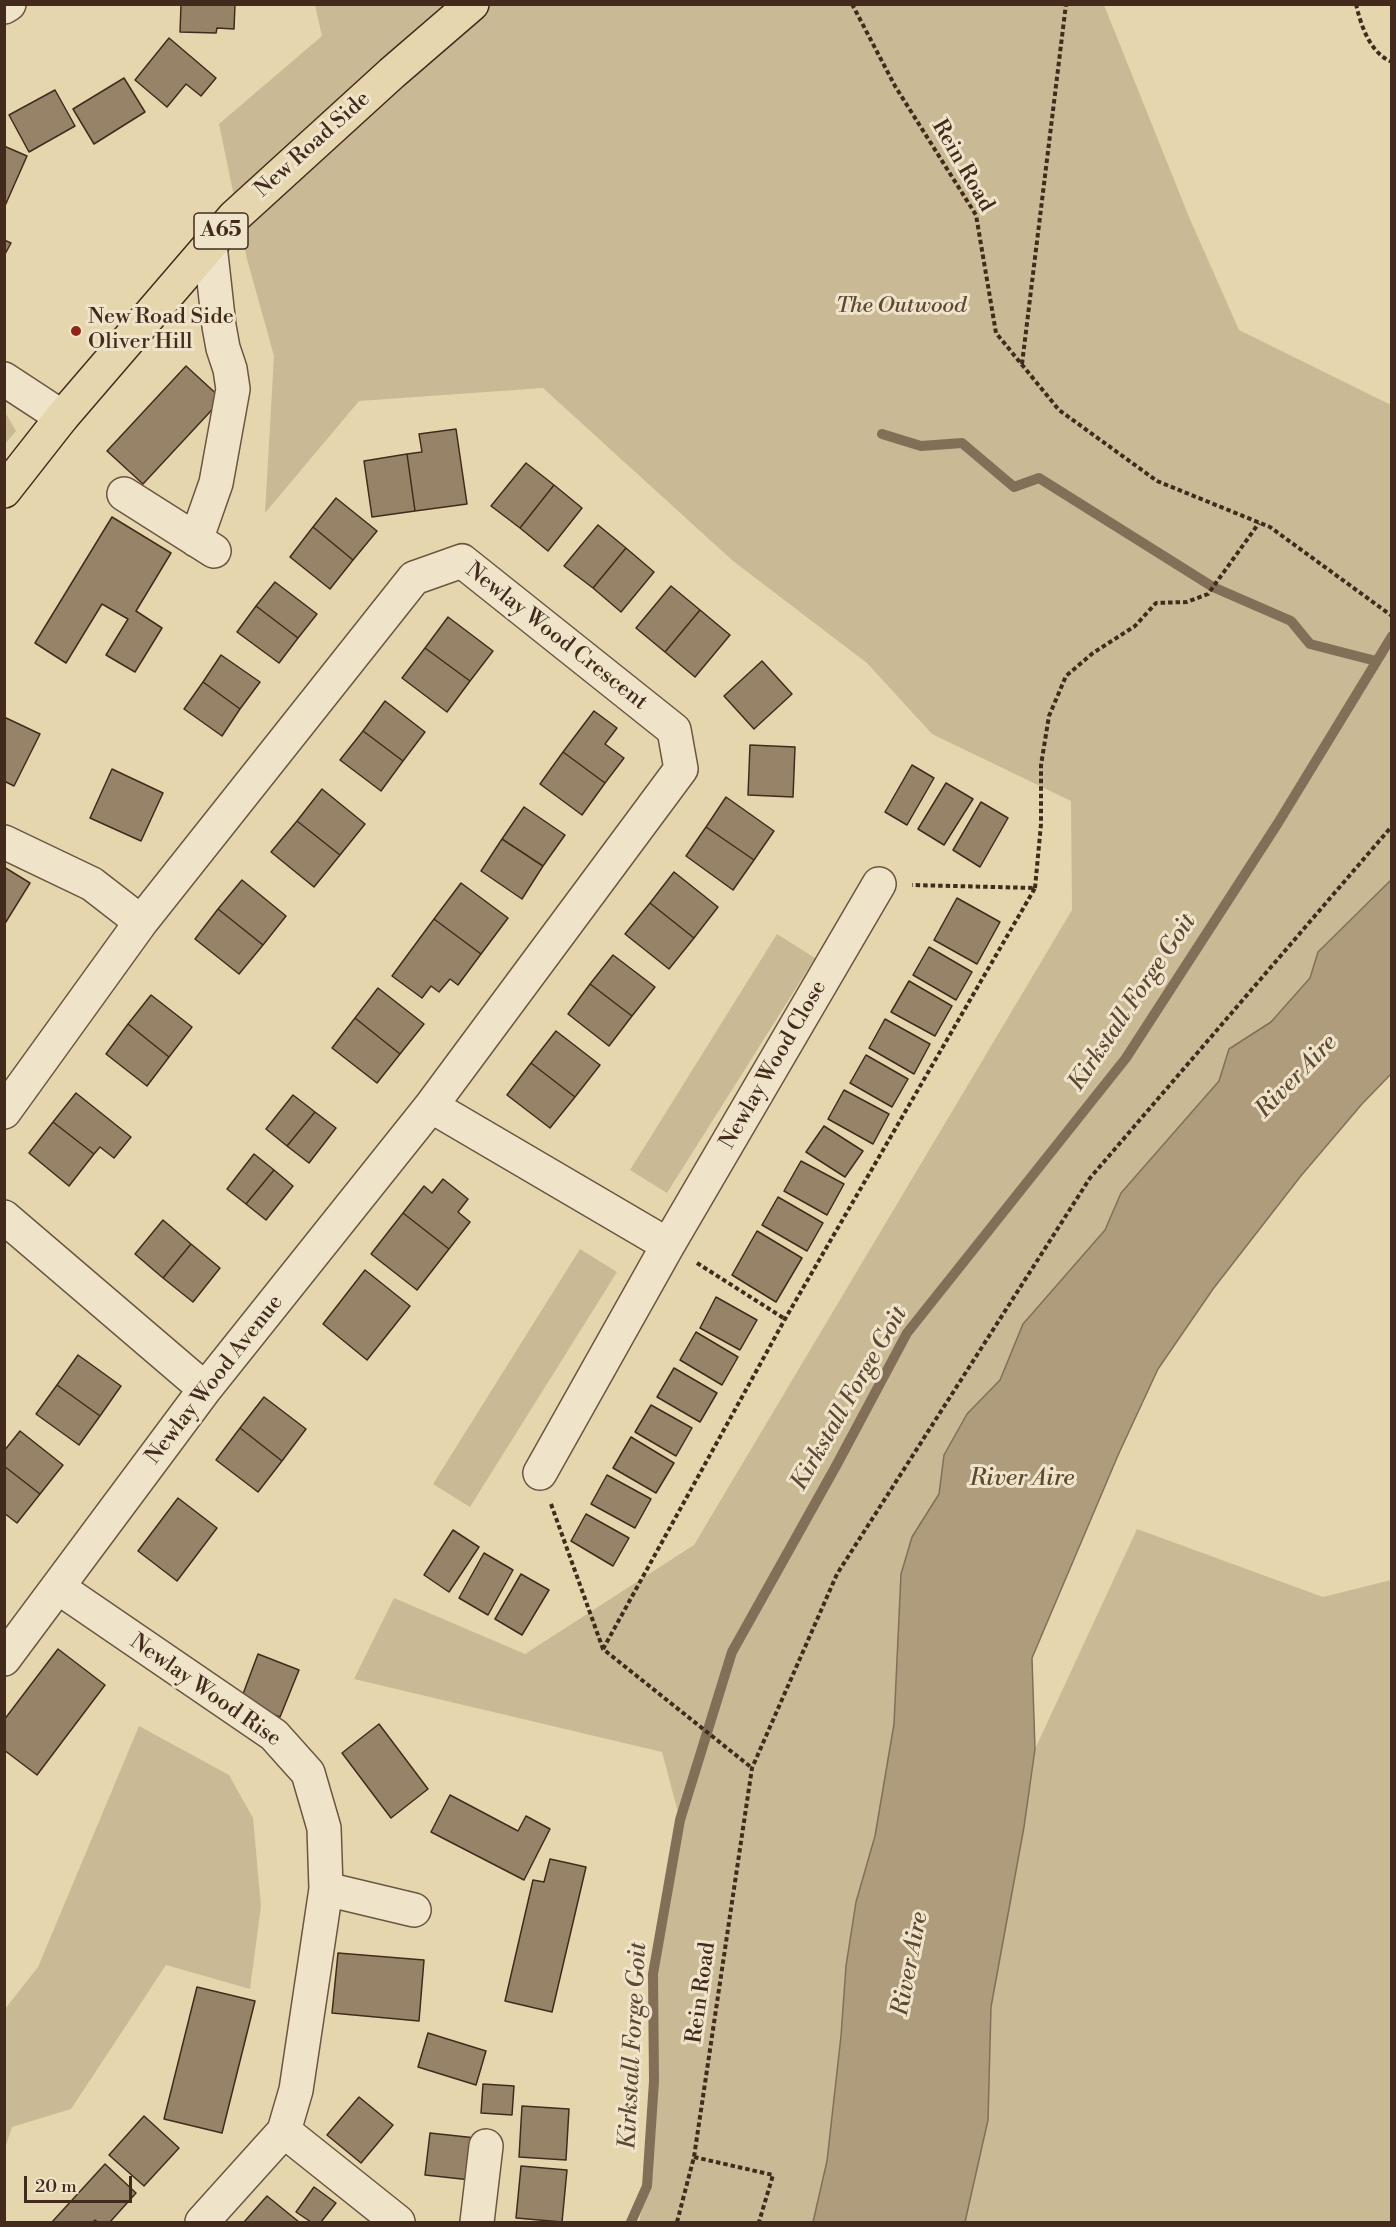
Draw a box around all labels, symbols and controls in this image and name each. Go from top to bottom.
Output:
street label: New Road Side [250,86,376,204]
street label: Rein Road [925,115,999,217]
road number: A65 [194,213,248,249]
park label: The Outwood [836,294,966,320]
place label: New Road Side Oliver Hill [88,305,234,356]
marker: New Road Side Oliver Hill [69,324,83,338]
street label: Newlay Wood Crescent [460,558,652,716]
water label: Kirkstall Forge Goit [1063,909,1203,1097]
street label: Newlay Wood Close [715,976,833,1154]
water label: River Aire [1250,1029,1344,1125]
street label: Newlay Wood Avenue [141,1290,289,1470]
water label: Kirkstall Forge Goit [786,1302,914,1496]
water label: River Aire [969,1465,1075,1493]
street label: Newlay Wood Rise [124,1629,286,1753]
water label: River Aire [887,1910,935,2018]
street label: Rein Road [682,1941,722,2045]
water label: Kirkstall Forge Goit [614,1942,654,2150]
scale bar [27,2164,135,2202]
text: 20 m [35,2175,77,2198]

